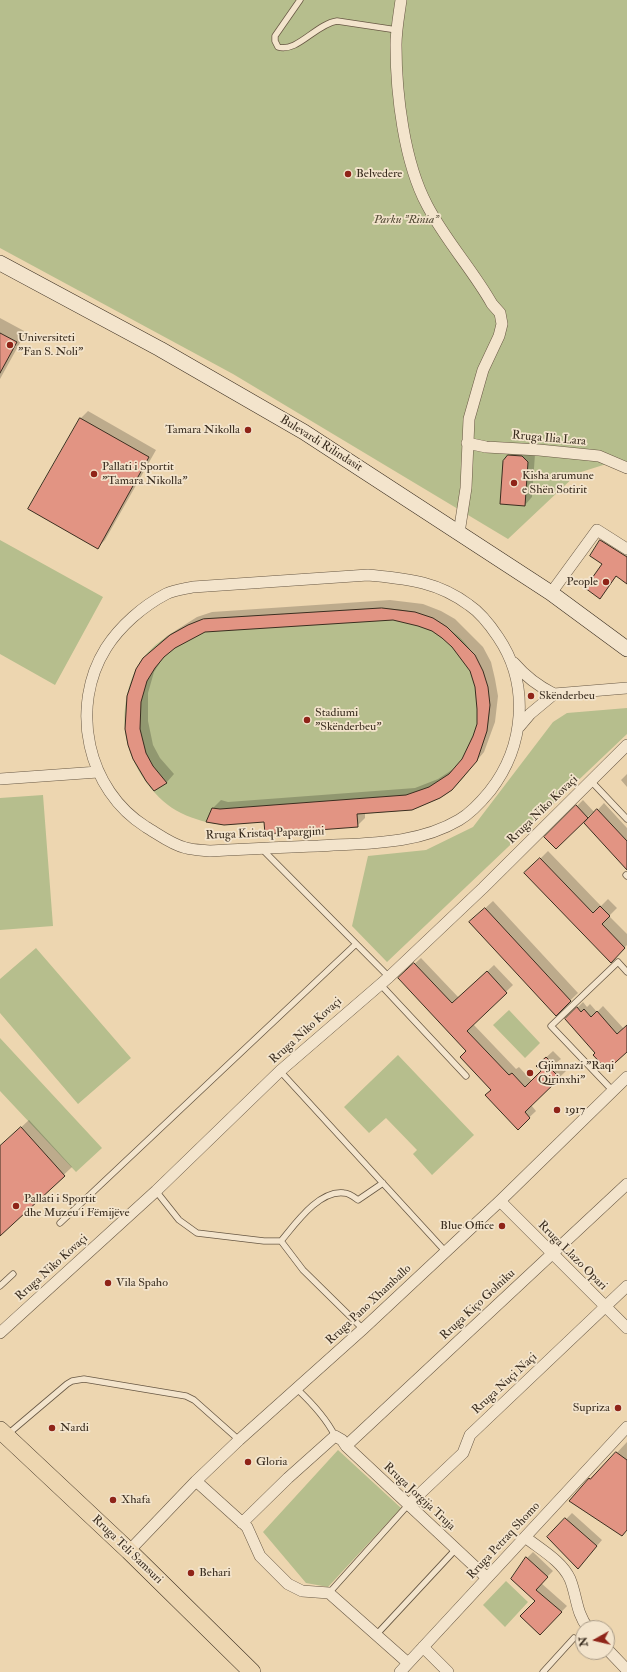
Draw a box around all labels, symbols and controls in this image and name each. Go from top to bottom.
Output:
place label: Belvedere [356,167,402,181]
marker: Belvedere [343,169,353,179]
park label: Parku "Rinia" [374,213,438,227]
place label: Universiteti "Fan S. Noli" [18,331,83,359]
marker: Universiteti "Fan S. Noli" [5,340,15,350]
street label: Bulevardi Rilindasit [277,413,365,475]
place label: Tamara Nikolla [165,423,240,437]
marker: Tamara Nikolla [243,425,253,435]
street label: Rruga Ilia Lara [511,429,587,449]
place label: Pallati i Sportit "Tamara Nikolla" [102,460,187,488]
marker: Pallati i Sportit "Tamara Nikolla" [89,469,99,479]
place label: Kisha arumune e Shën Sotirit [522,469,594,497]
marker: Kisha arumune e Shën Sotirit [509,478,519,488]
place label: People [566,575,598,589]
marker: People [601,577,611,587]
place label: Skënderbeu [539,689,595,703]
marker: Skënderbeu [526,691,536,701]
place label: Stadiumi "Skënderbeu" [315,706,381,734]
marker: Stadiumi "Skënderbeu" [302,715,312,725]
street label: Rruga Niko Kovaçi [505,773,581,847]
street label: Rruga Kristaq Papargjini [205,825,325,843]
street label: Rruga Niko Kovaçi [267,995,345,1067]
place label: Gjimnazi "Raqi Qirinxhi" [538,1059,614,1087]
marker: Gjimnazi "Raqi Qirinxhi" [525,1068,535,1078]
place label: 1917 [565,1103,585,1117]
marker: 1917 [552,1105,562,1115]
place label: Pallati i Sportit dhe Muzeu i Fëmijëve [24,1192,129,1220]
marker: Pallati i Sportit dhe Muzeu i Fëmijëve [11,1201,21,1211]
street label: Rruga Llazo Opari [534,1218,610,1294]
place label: Blue Office [440,1219,494,1233]
marker: Blue Office [497,1221,507,1231]
street label: Rruga Niko Kovaçi [13,1232,91,1304]
street label: Rruga Pano Xhamballo [323,1262,415,1348]
street label: Rruga Kiço Golniku [437,1267,519,1343]
place label: Vila Spaho [116,1276,168,1290]
marker: Vila Spaho [103,1278,113,1288]
street label: Rruga Nuçi Naçi [470,1350,540,1418]
place label: Supriza [573,1401,610,1415]
marker: Supriza [613,1403,623,1413]
place label: Nardi [60,1421,89,1435]
marker: Nardi [47,1423,57,1433]
place label: Gloria [256,1455,287,1469]
marker: Gloria [243,1457,253,1467]
street label: Rruga Jorgija Truja [380,1460,458,1534]
place label: Xhafa [121,1493,150,1507]
marker: Xhafa [108,1495,118,1505]
street label: Rruga Petraq Shomo [465,1499,543,1583]
street label: Rruga Teli Samsuri [89,1513,165,1587]
place label: Behari [199,1566,231,1580]
marker: Behari [186,1568,196,1578]
north arrow [575,1620,615,1660]
text: N [576,1636,591,1647]

